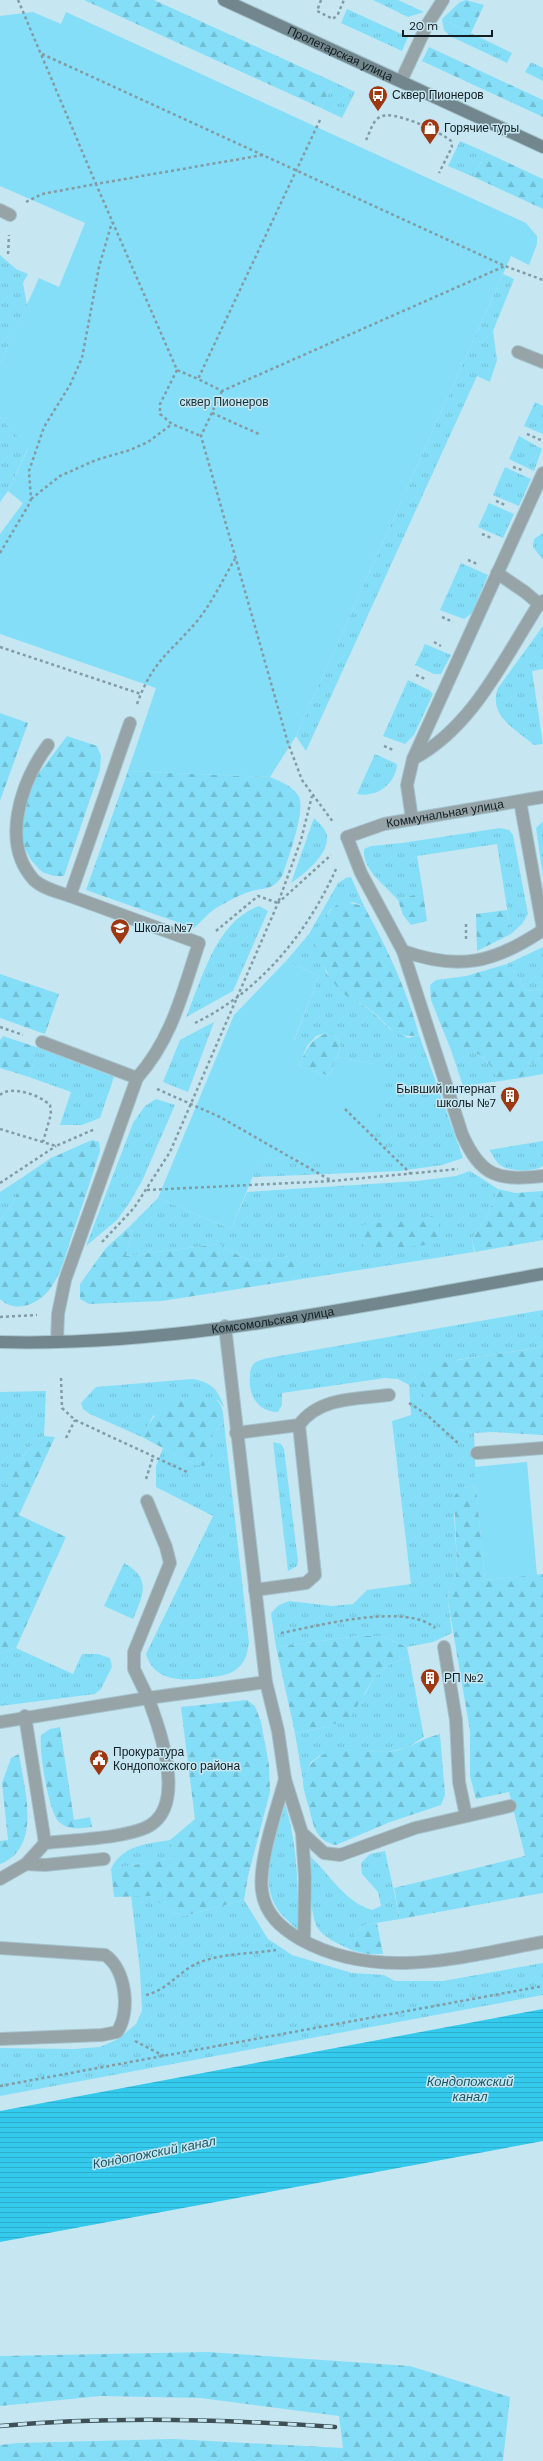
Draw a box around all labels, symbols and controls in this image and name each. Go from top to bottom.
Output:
scale bar [403,12,492,38]
text: 20 m [409,18,438,34]
street label: Пролетарская улица [285,22,396,85]
bus stop icon: Сквер Пионеров [367,84,389,112]
place label: Сквер Пионеров [392,87,484,103]
shop icon: Горячие туры [419,117,441,145]
place label: Горячие туры [444,120,519,136]
park label: сквер Пионеров [179,394,269,410]
street label: Коммунальная улица [385,796,505,832]
school or university icon: Школа №7 [109,917,131,945]
place label: Школа №7 [134,920,193,936]
place label: Бывший интернат школы №7 [396,1081,496,1111]
building icon: Бывший интернат школы №7 [499,1085,521,1113]
street label: Комсомольская улица [211,1303,336,1338]
building icon: РП №2 [419,1667,441,1695]
place label: РП №2 [444,1670,484,1686]
place label: Прокуратура Кондопожского района [113,1744,240,1774]
public building icon: Прокуратура Кондопожского района [88,1748,110,1776]
water label: Кондопожский канал [427,2073,513,2105]
water label: Кондопожский канал [91,2132,218,2173]

